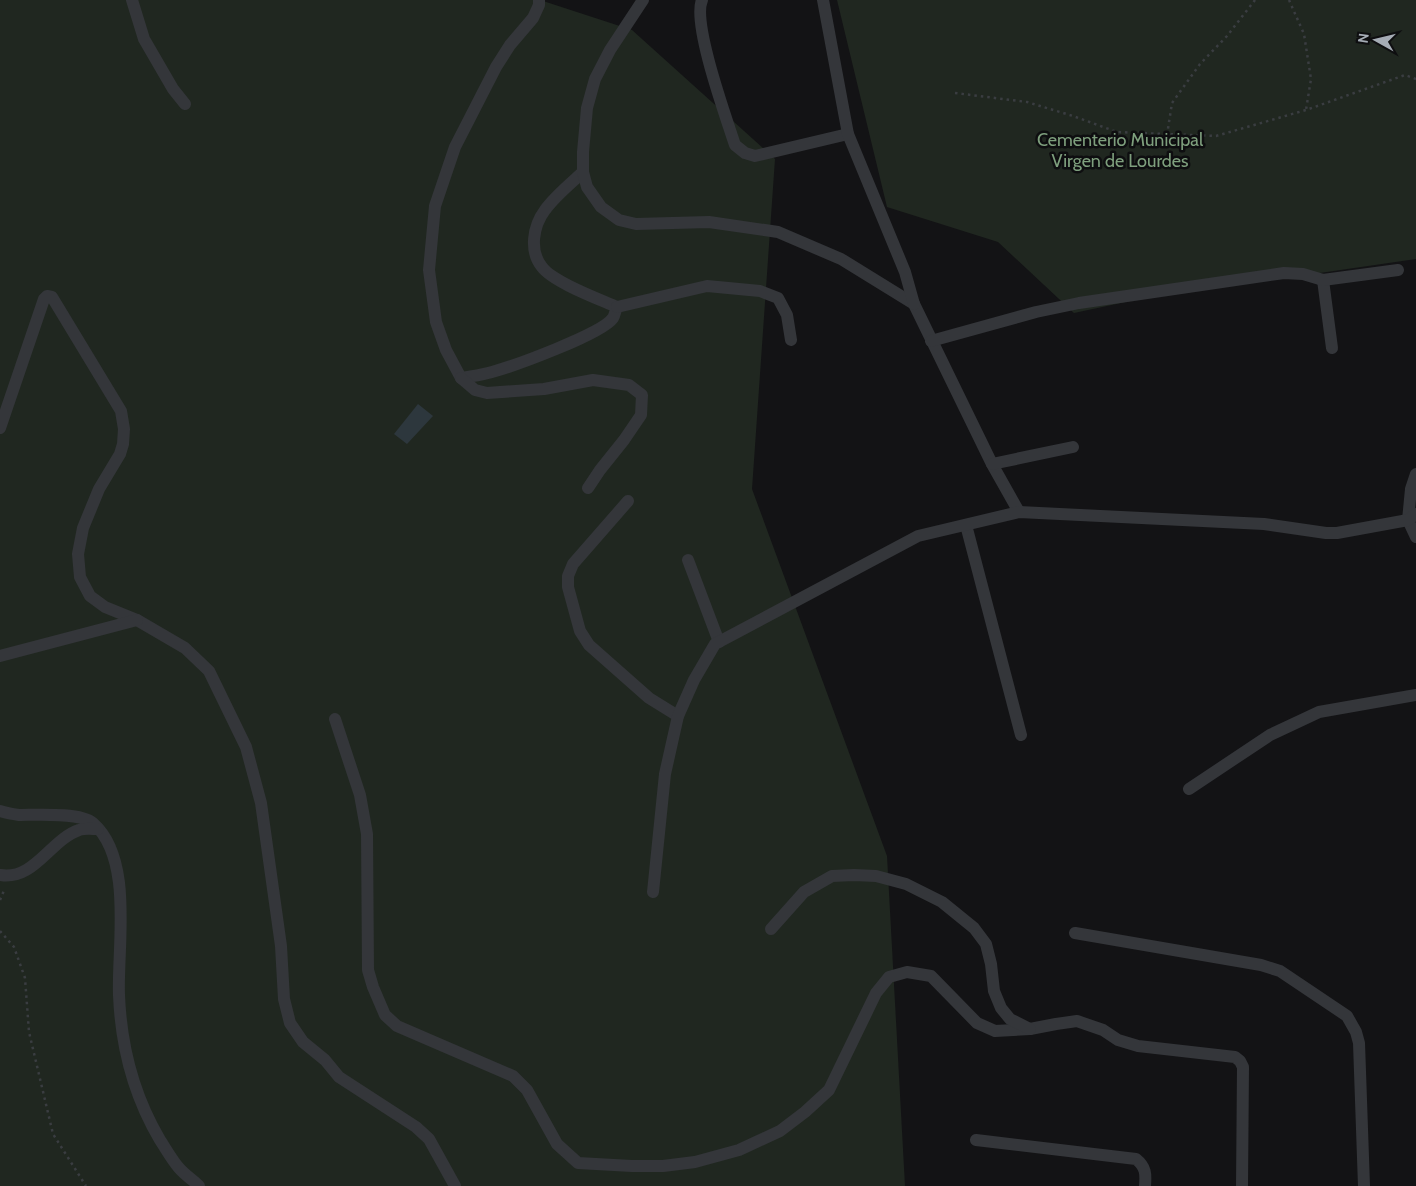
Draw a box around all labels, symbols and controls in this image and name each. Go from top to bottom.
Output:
north arrow [1351,15,1401,65]
text: N [1354,32,1373,44]
park label: Cementerio Municipal Virgen de Lourdes [1037,129,1204,172]

